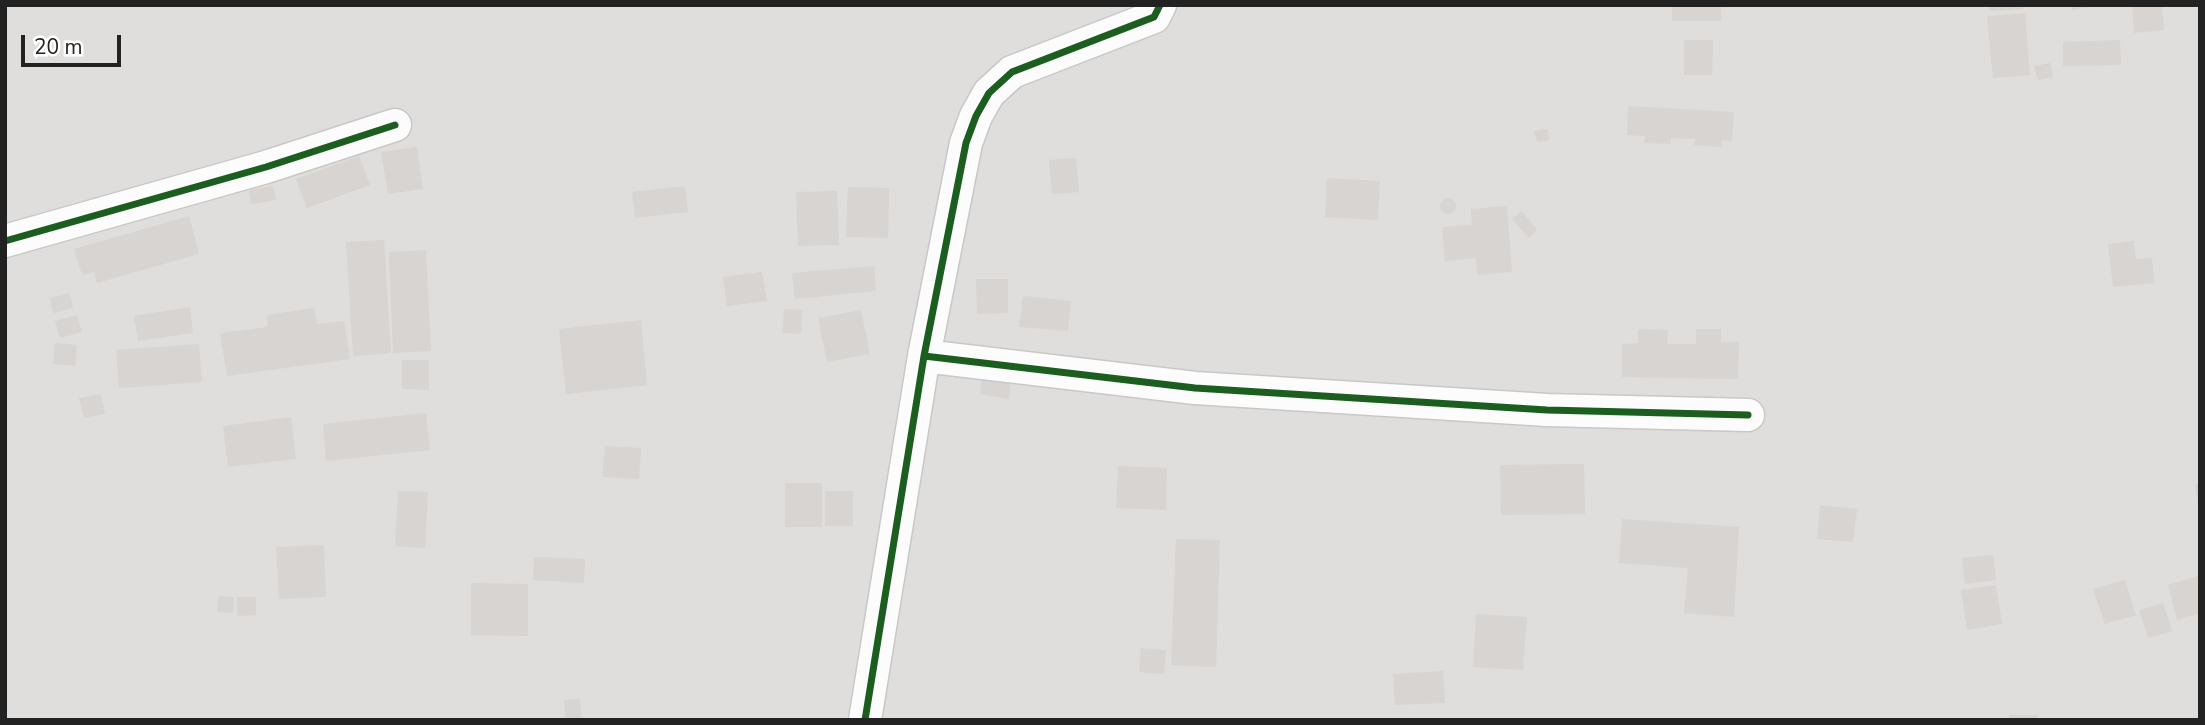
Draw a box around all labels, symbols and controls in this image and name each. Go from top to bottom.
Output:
scale bar [24,21,124,65]
text: 20 m [34,33,83,61]

